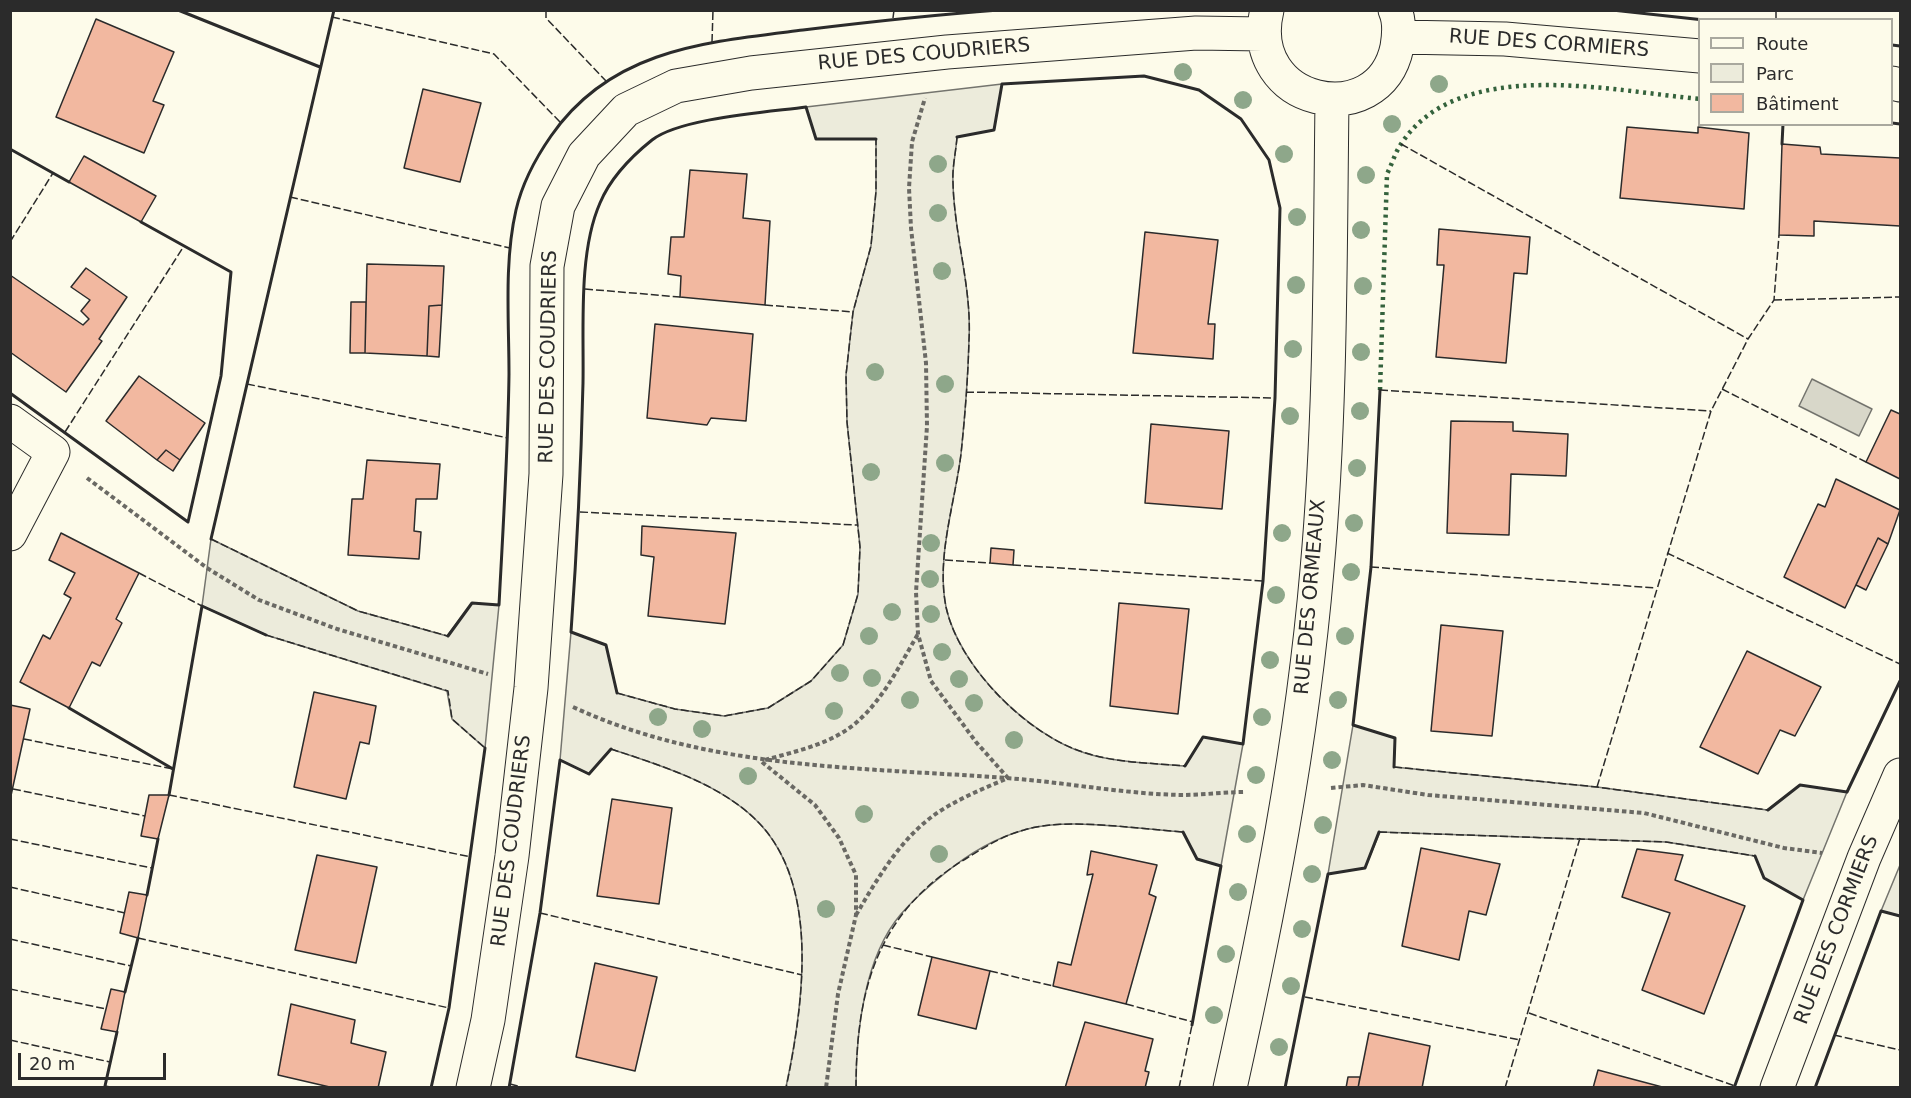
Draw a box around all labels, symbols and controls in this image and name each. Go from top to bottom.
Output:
legend [1698,18,1893,126]
street label: RUE DES CORMIERS [1448,25,1650,63]
text: Route [1756,33,1808,54]
street label: RUE DES COUDRIERS [817,34,1031,76]
text: Parc [1756,63,1794,84]
text: Bâtiment [1756,93,1839,114]
street label: RUE DES COUDRIERS [535,250,563,464]
street label: RUE DES ORMEAUX [1290,498,1332,696]
street label: RUE DES COUDRIERS [487,734,537,948]
street label: RUE DES CORMIERS [1790,832,1884,1028]
scale bar [21,1041,170,1079]
text: 20 m [29,1053,75,1074]

